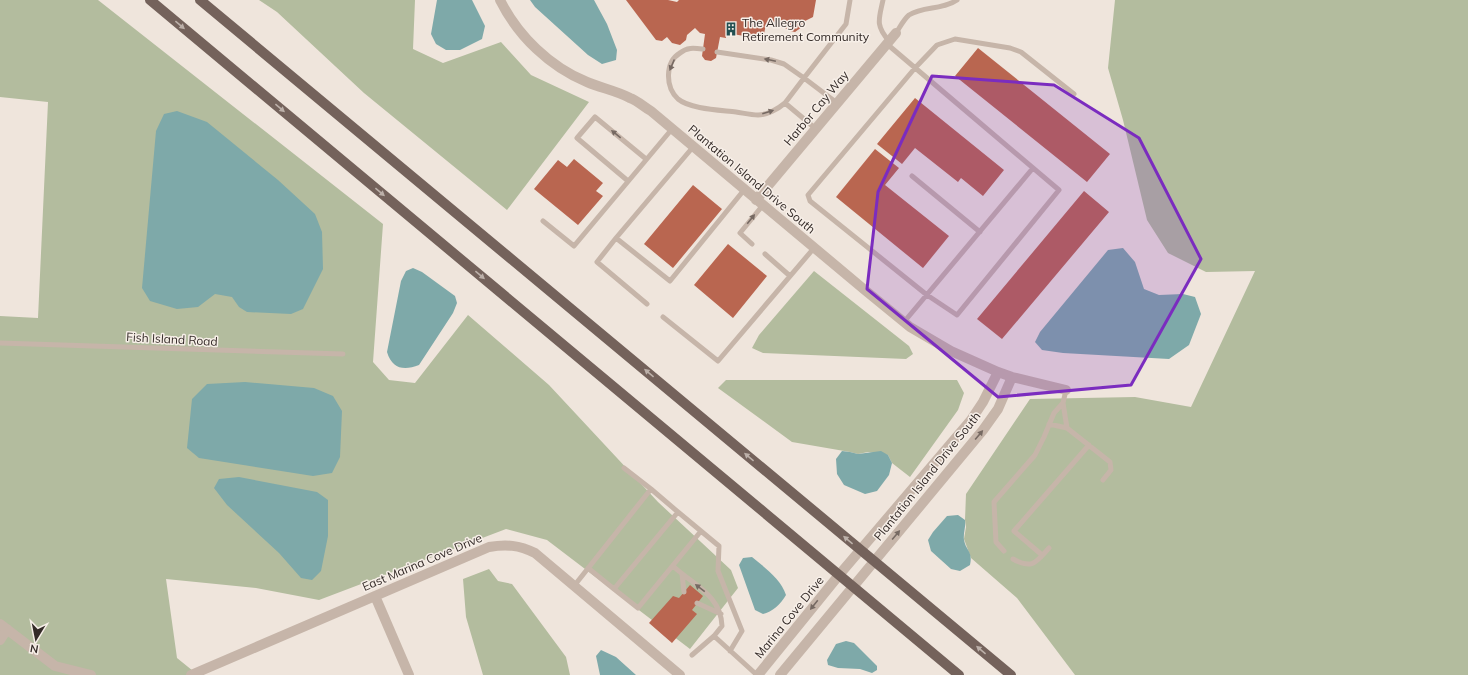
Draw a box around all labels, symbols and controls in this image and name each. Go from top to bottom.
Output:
place label: The Allegro Retirement Community [742,15,870,44]
one-way arrow [175,21,186,29]
building icon: The Allegro Retirement Community [723,21,739,37]
one-way arrow [763,57,776,63]
one-way arrow [669,59,675,70]
street label: Harbor Cay Way [780,67,852,148]
one-way arrow [275,104,285,113]
one-way arrow [762,109,774,115]
street label: Plantation Island Drive South [685,121,819,237]
one-way arrow [610,130,621,139]
one-way arrow [374,187,385,196]
one-way arrow [747,214,756,225]
one-way arrow [474,270,485,279]
street label: Fish Island Road [126,329,218,349]
one-way arrow [643,369,654,378]
street label: Plantation Island Drive South [870,409,984,543]
one-way arrow [974,430,983,441]
one-way arrow [743,452,754,461]
street label: East Marina Cove Drive [360,530,484,594]
one-way arrow [891,530,900,541]
one-way arrow [843,535,854,544]
street label: Marina Cove Drive [751,573,827,661]
one-way arrow [695,584,706,592]
one-way arrow [810,600,819,611]
north arrow [16,619,56,659]
text: N [29,641,40,656]
one-way arrow [975,646,986,655]

